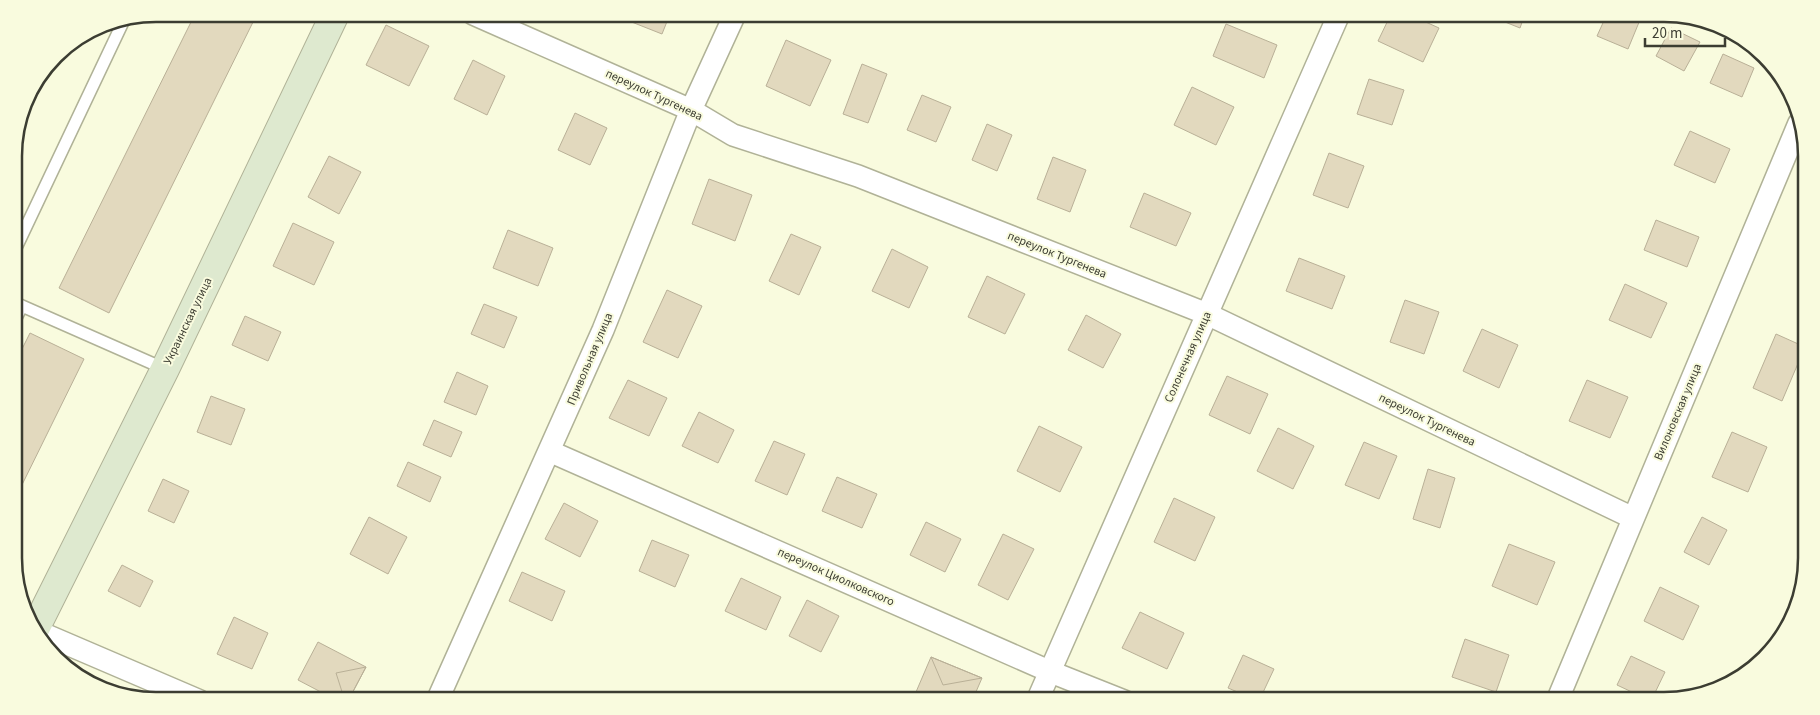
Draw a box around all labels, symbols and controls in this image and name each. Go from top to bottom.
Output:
scale bar [1645,15,1725,47]
text: 20 m [1652,23,1682,44]
street label: переулок Тургенева [603,65,705,125]
street label: переулок Тургенева [1005,227,1109,283]
street label: Украинская улица [159,274,217,368]
street label: Солонечная улица [1160,309,1216,405]
street label: Привольная улица [563,310,617,408]
street label: Вилоновская улица [1650,361,1706,463]
street label: переулок Тургенева [1376,389,1478,451]
street label: переулок Циолковского [775,544,897,610]

